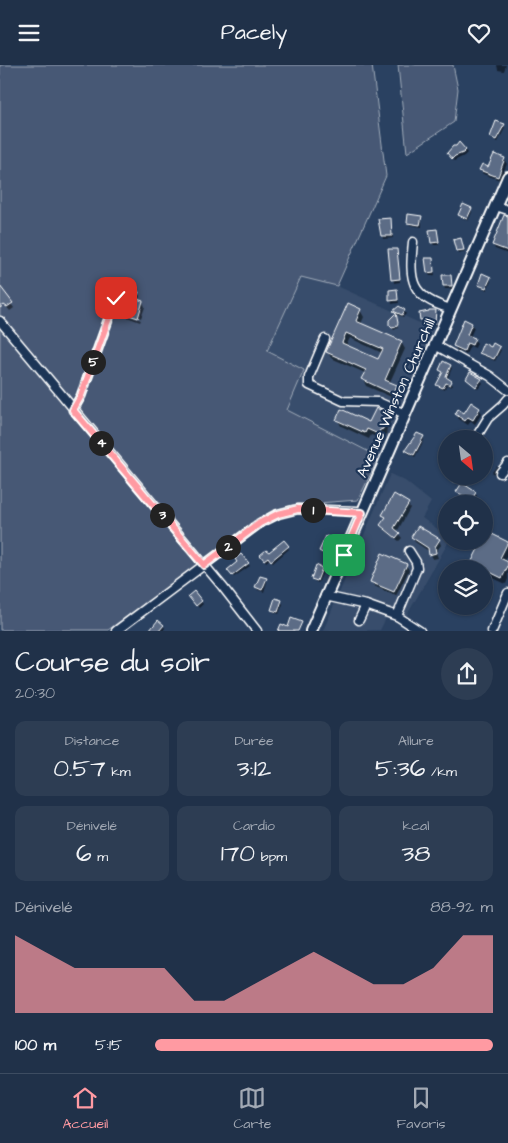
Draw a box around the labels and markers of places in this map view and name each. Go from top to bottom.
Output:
pin [95,277,137,319]
pin: 5 [80,349,106,375]
pin: 4 [88,431,114,455]
pin: 1 [300,497,326,523]
pin: 3 [150,503,174,527]
pin [323,534,365,576]
pin: 2 [216,535,240,559]

